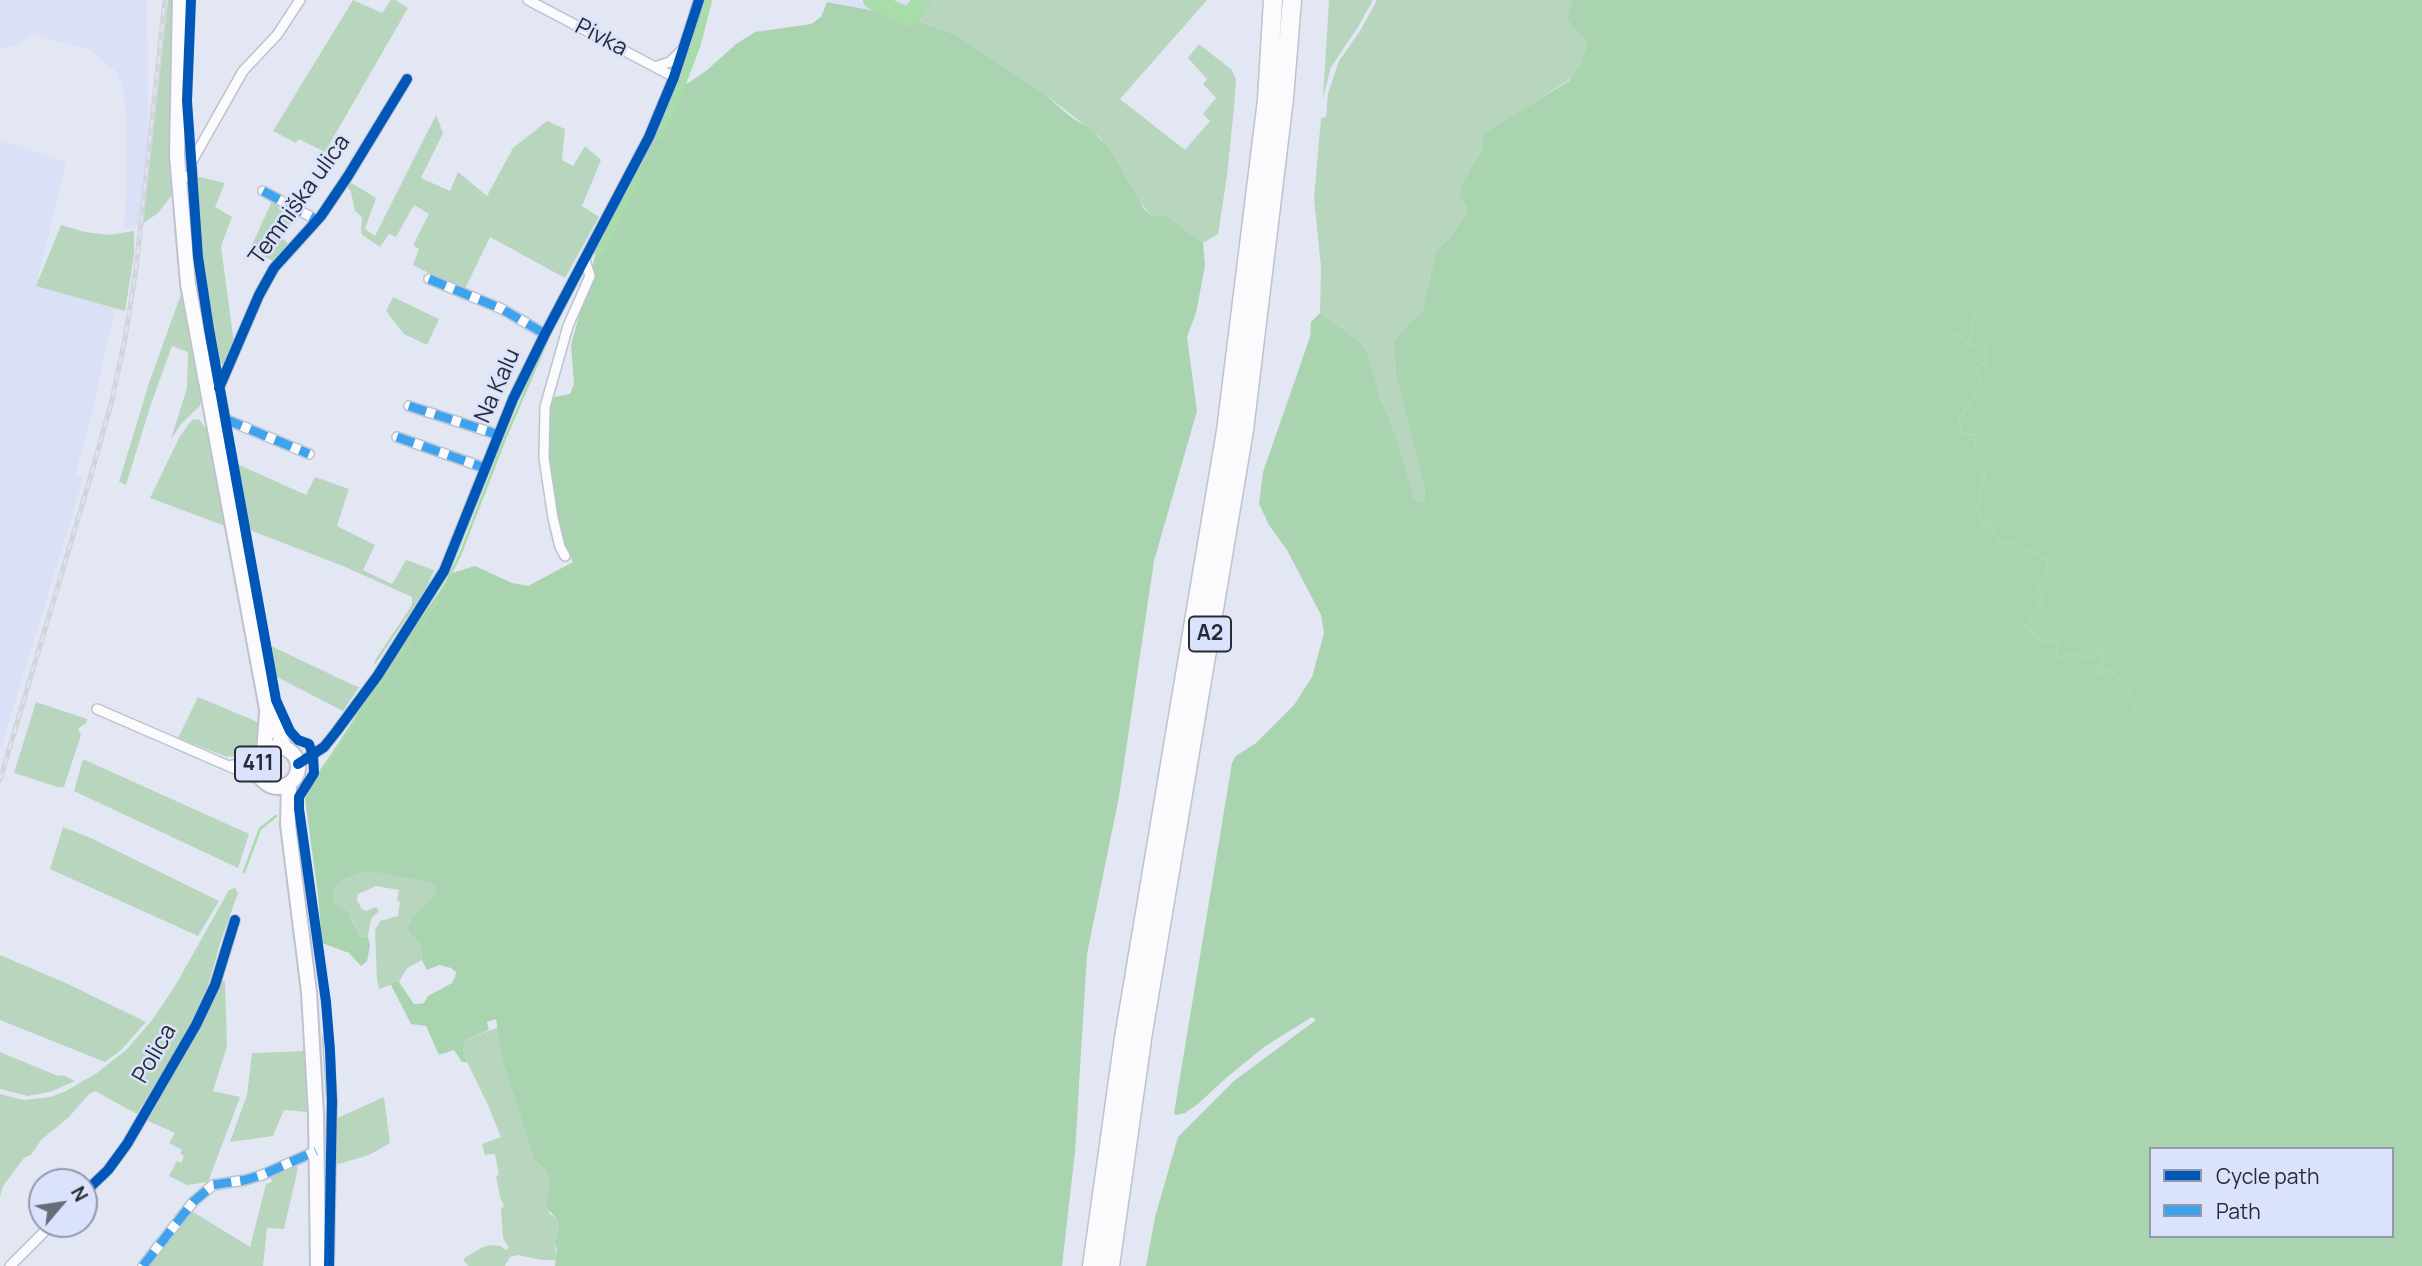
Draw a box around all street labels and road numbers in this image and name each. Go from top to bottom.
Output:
street label: Pivka [570,13,632,63]
street label: Temniška ulica [244,130,356,270]
street label: Na Kalu [469,344,527,428]
road number: A2 [1189,616,1231,652]
road number: 411 [235,746,281,782]
street label: Polica [127,1020,183,1088]

